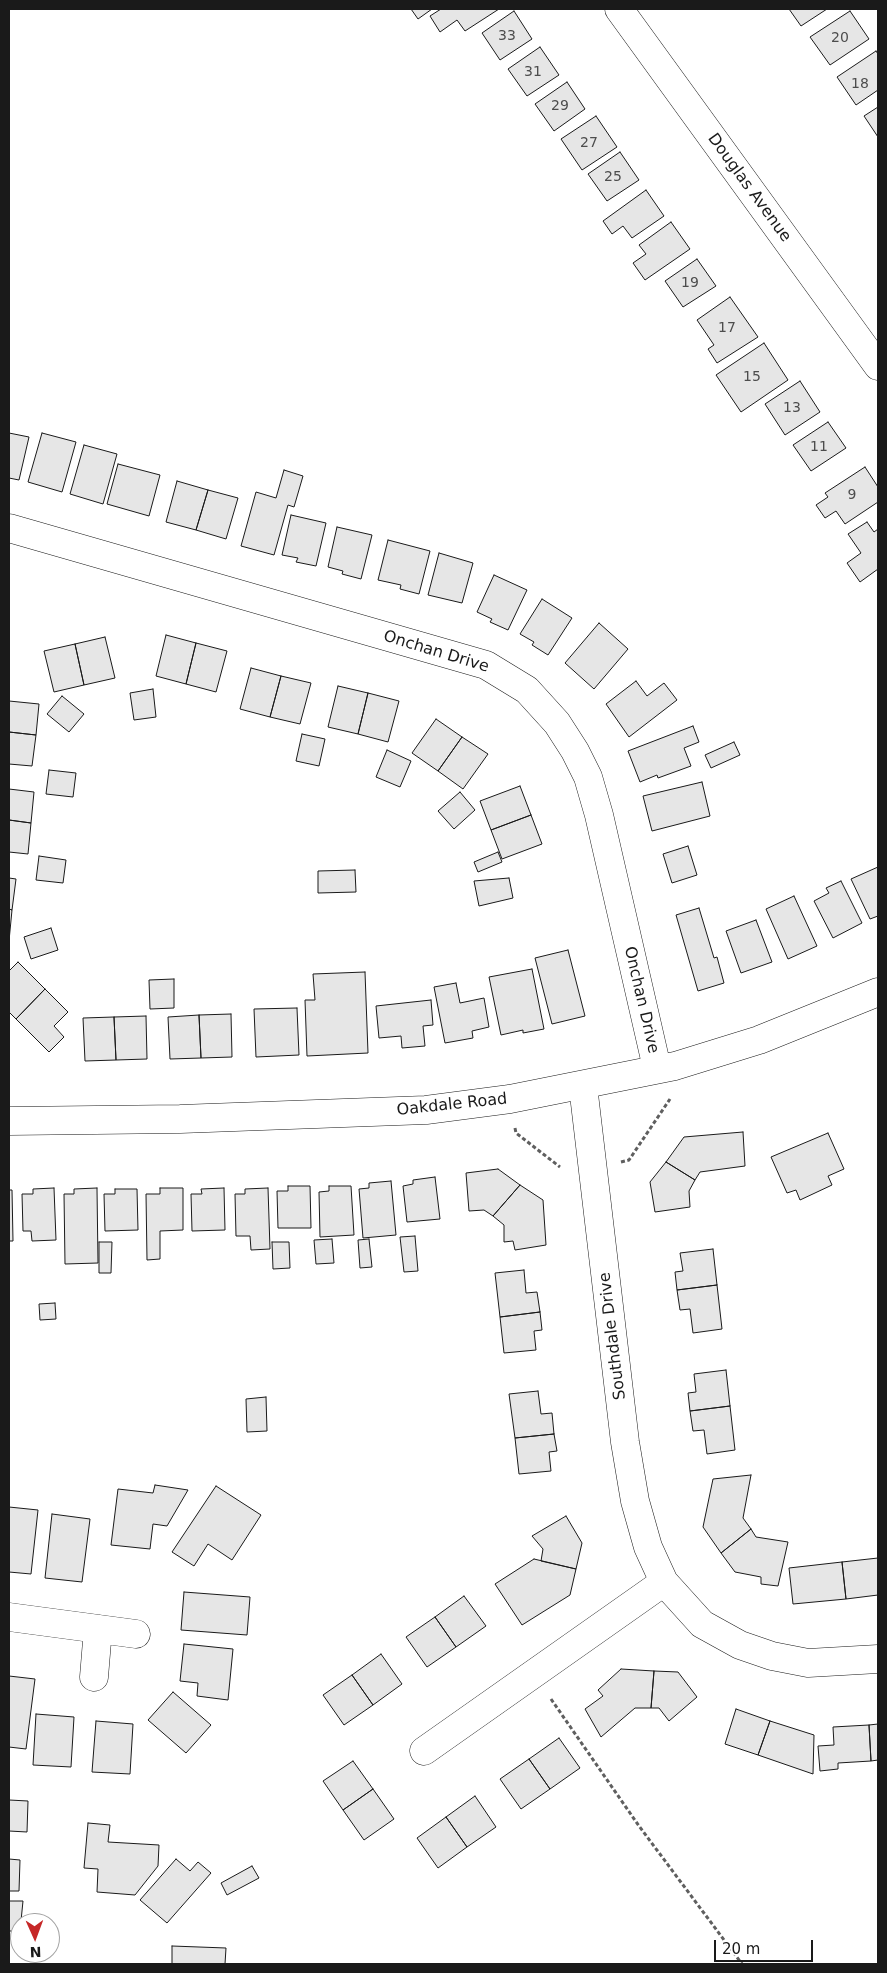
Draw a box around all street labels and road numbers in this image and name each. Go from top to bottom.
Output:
street label: Douglas Avenue [703,130,795,246]
street label: Onchan Drive [381,627,491,677]
street label: Onchan Drive [619,945,663,1055]
street label: Oakdale Road [396,1090,508,1120]
street label: Southdale Drive [596,1271,630,1401]

